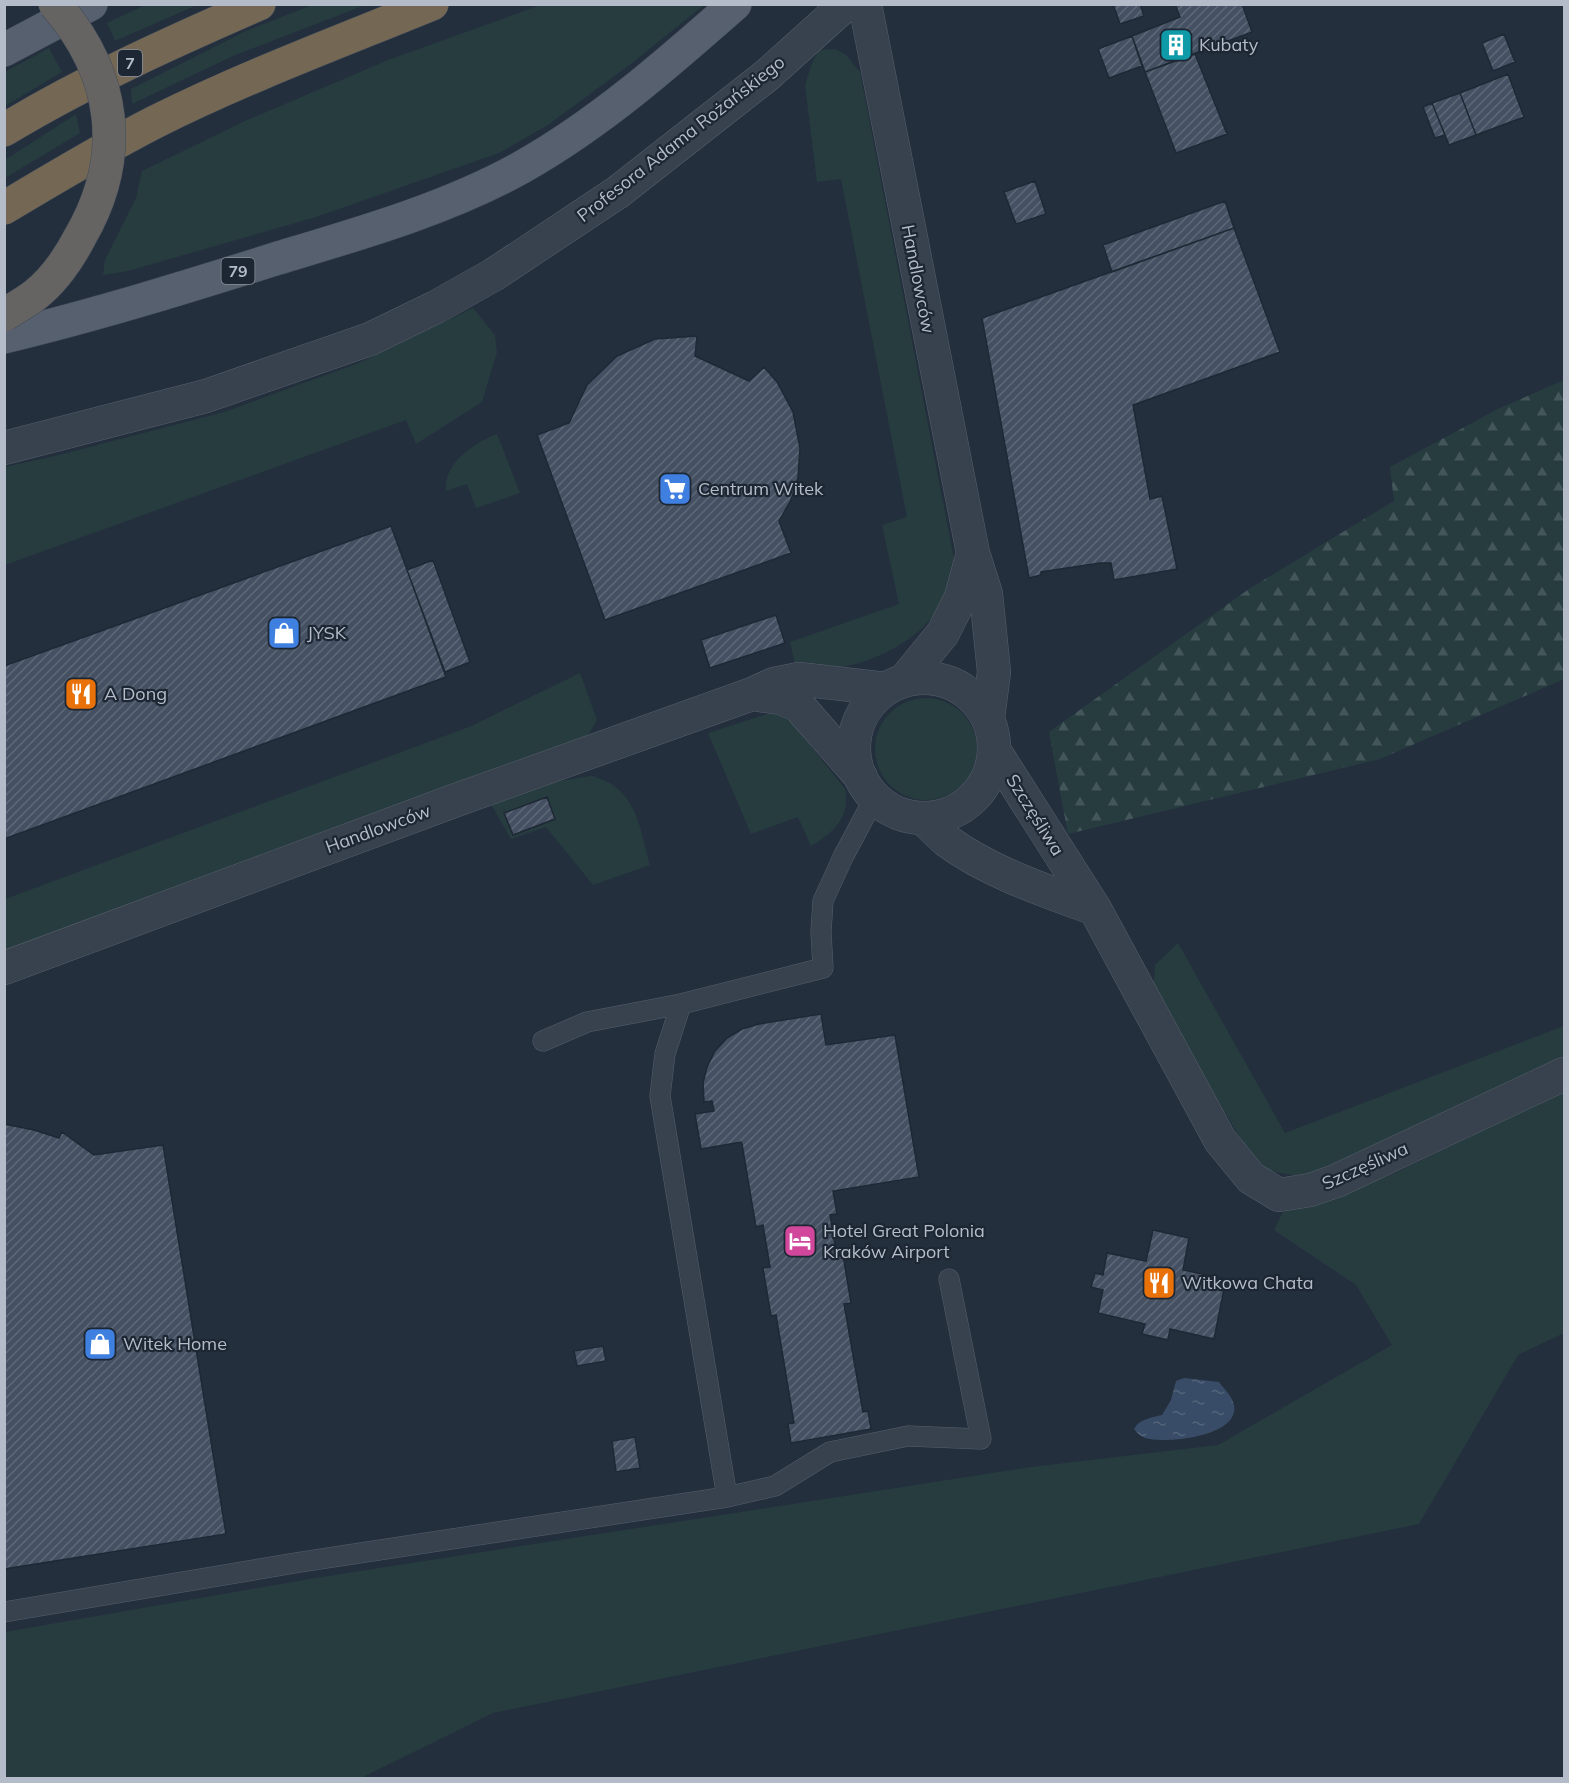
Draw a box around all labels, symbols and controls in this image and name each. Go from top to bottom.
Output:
building icon: Kubaty [1158,27,1194,63]
place label: Kubaty [1199,33,1259,56]
road number: 7 [118,50,142,76]
street label: Profesora Adama Rożańskiego [572,50,789,227]
street label: Handlowców [897,223,940,336]
road number: 79 [222,258,254,284]
supermarket icon: Centrum Witek [657,471,693,507]
place label: Centrum Witek [698,477,824,500]
shop icon: JYSK [266,615,302,651]
place label: JYSK [307,621,347,644]
restaurant icon: A Dong [63,676,99,712]
place label: A Dong [104,682,167,705]
street label: Szczęśliwa [1001,770,1070,860]
street label: Handlowców [322,799,434,858]
street label: Szczęśliwa [1318,1136,1411,1195]
place label: Hotel Great Polonia Kraków Airport [823,1219,985,1263]
hotel icon: Hotel Great Polonia Kraków Airport [782,1223,818,1259]
restaurant icon: Witkowa Chata [1141,1265,1177,1301]
place label: Witkowa Chata [1182,1271,1314,1294]
shop icon: Witek Home [82,1326,118,1362]
place label: Witek Home [123,1332,227,1355]

